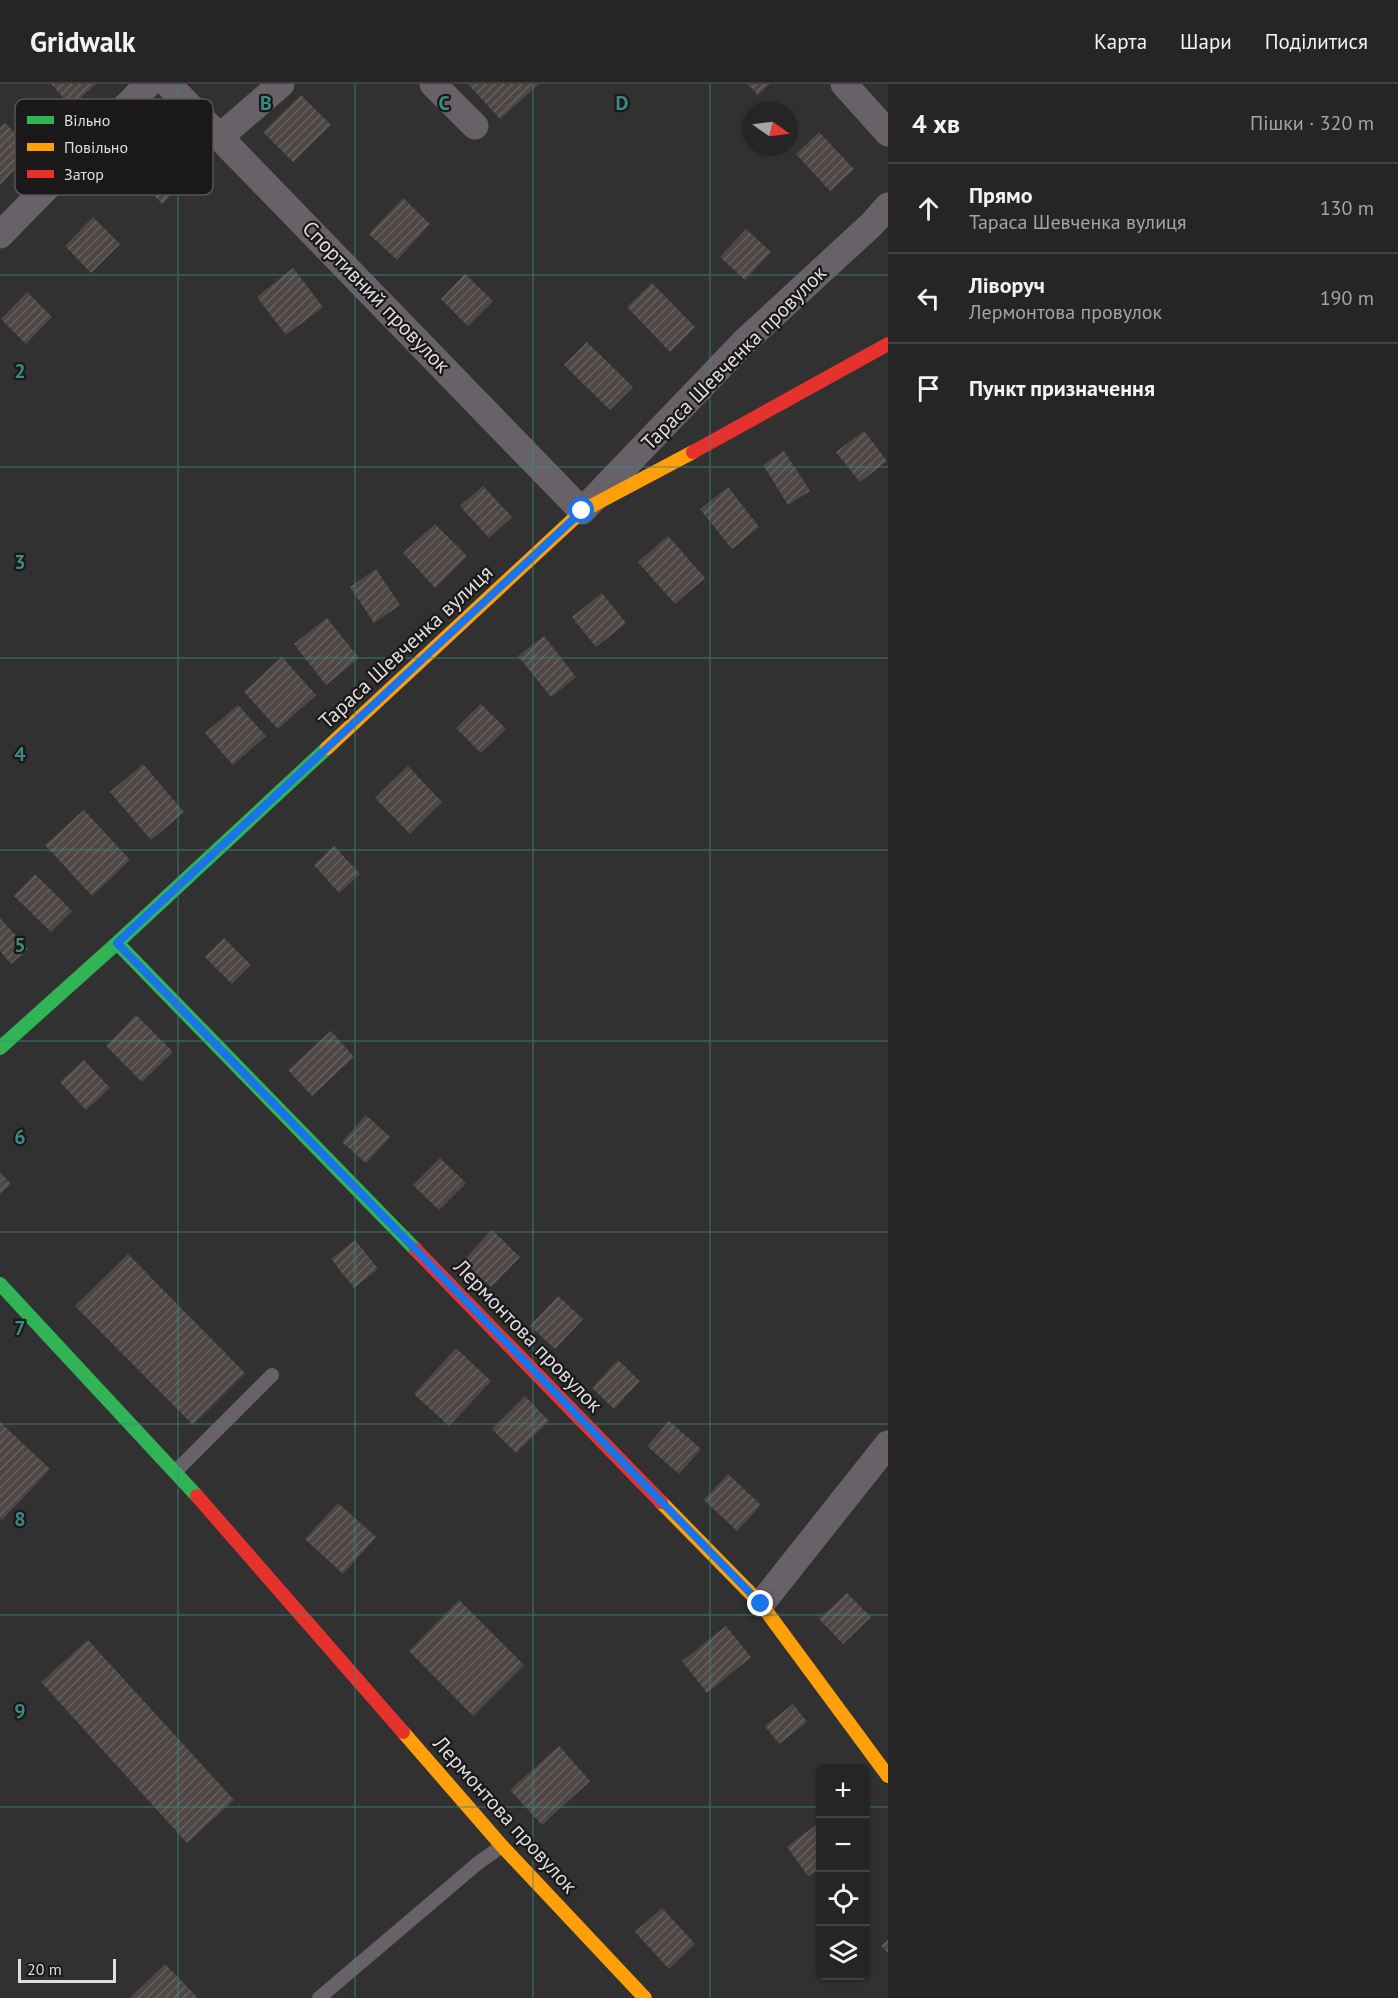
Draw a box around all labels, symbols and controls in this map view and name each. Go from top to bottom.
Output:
text: Gridwalk [30,23,136,60]
text: Карта [1094,28,1147,55]
text: Шари [1180,28,1232,55]
text: Поділитися [1265,28,1368,55]
text: B [260,90,272,116]
text: C [438,90,450,116]
text: D [616,90,629,116]
legend [15,99,213,195]
north arrow [744,102,798,156]
text: 4 хв [912,107,960,140]
text: Вільно [64,110,110,130]
text: Пішки · 320 m [1250,110,1374,136]
text: Повільно [64,137,128,157]
text: Затор [64,164,104,184]
text: Прямо [969,181,1032,209]
icon: ahead [912,192,945,225]
text: 130 m [1320,195,1374,221]
text: Тараса Шевченка вулиця [969,209,1187,235]
street label: Спортивний провулок [297,215,456,378]
street label: Тараса Шевченка провулок [635,259,832,456]
text: Ліворуч [969,271,1045,299]
icon: left [912,282,945,315]
text: 190 m [1320,285,1374,311]
text: Лермонтова провулок [969,299,1162,325]
text: 2 [14,358,26,384]
icon: arrive [912,372,945,405]
text: Пункт призначення [969,374,1155,402]
route start [568,497,594,523]
text: 3 [14,549,26,575]
street label: Тараса Шевченка вулиця [313,559,498,734]
text: 4 [14,741,26,767]
text: 5 [14,932,26,958]
text: 6 [14,1124,26,1150]
street label: Лермонтова провулок [448,1253,608,1418]
text: 7 [14,1315,26,1341]
text: 8 [14,1506,26,1532]
route end [747,1590,773,1616]
text: 9 [14,1698,26,1724]
street label: Лермонтова провулок [427,1730,583,1899]
map controls [816,1764,870,1980]
button: + [816,1764,870,1818]
button: − [816,1818,870,1872]
button: locate [816,1872,870,1926]
button: layers [816,1926,870,1980]
scale bar [18,1956,116,1984]
text: 20 m [27,1959,62,1979]

